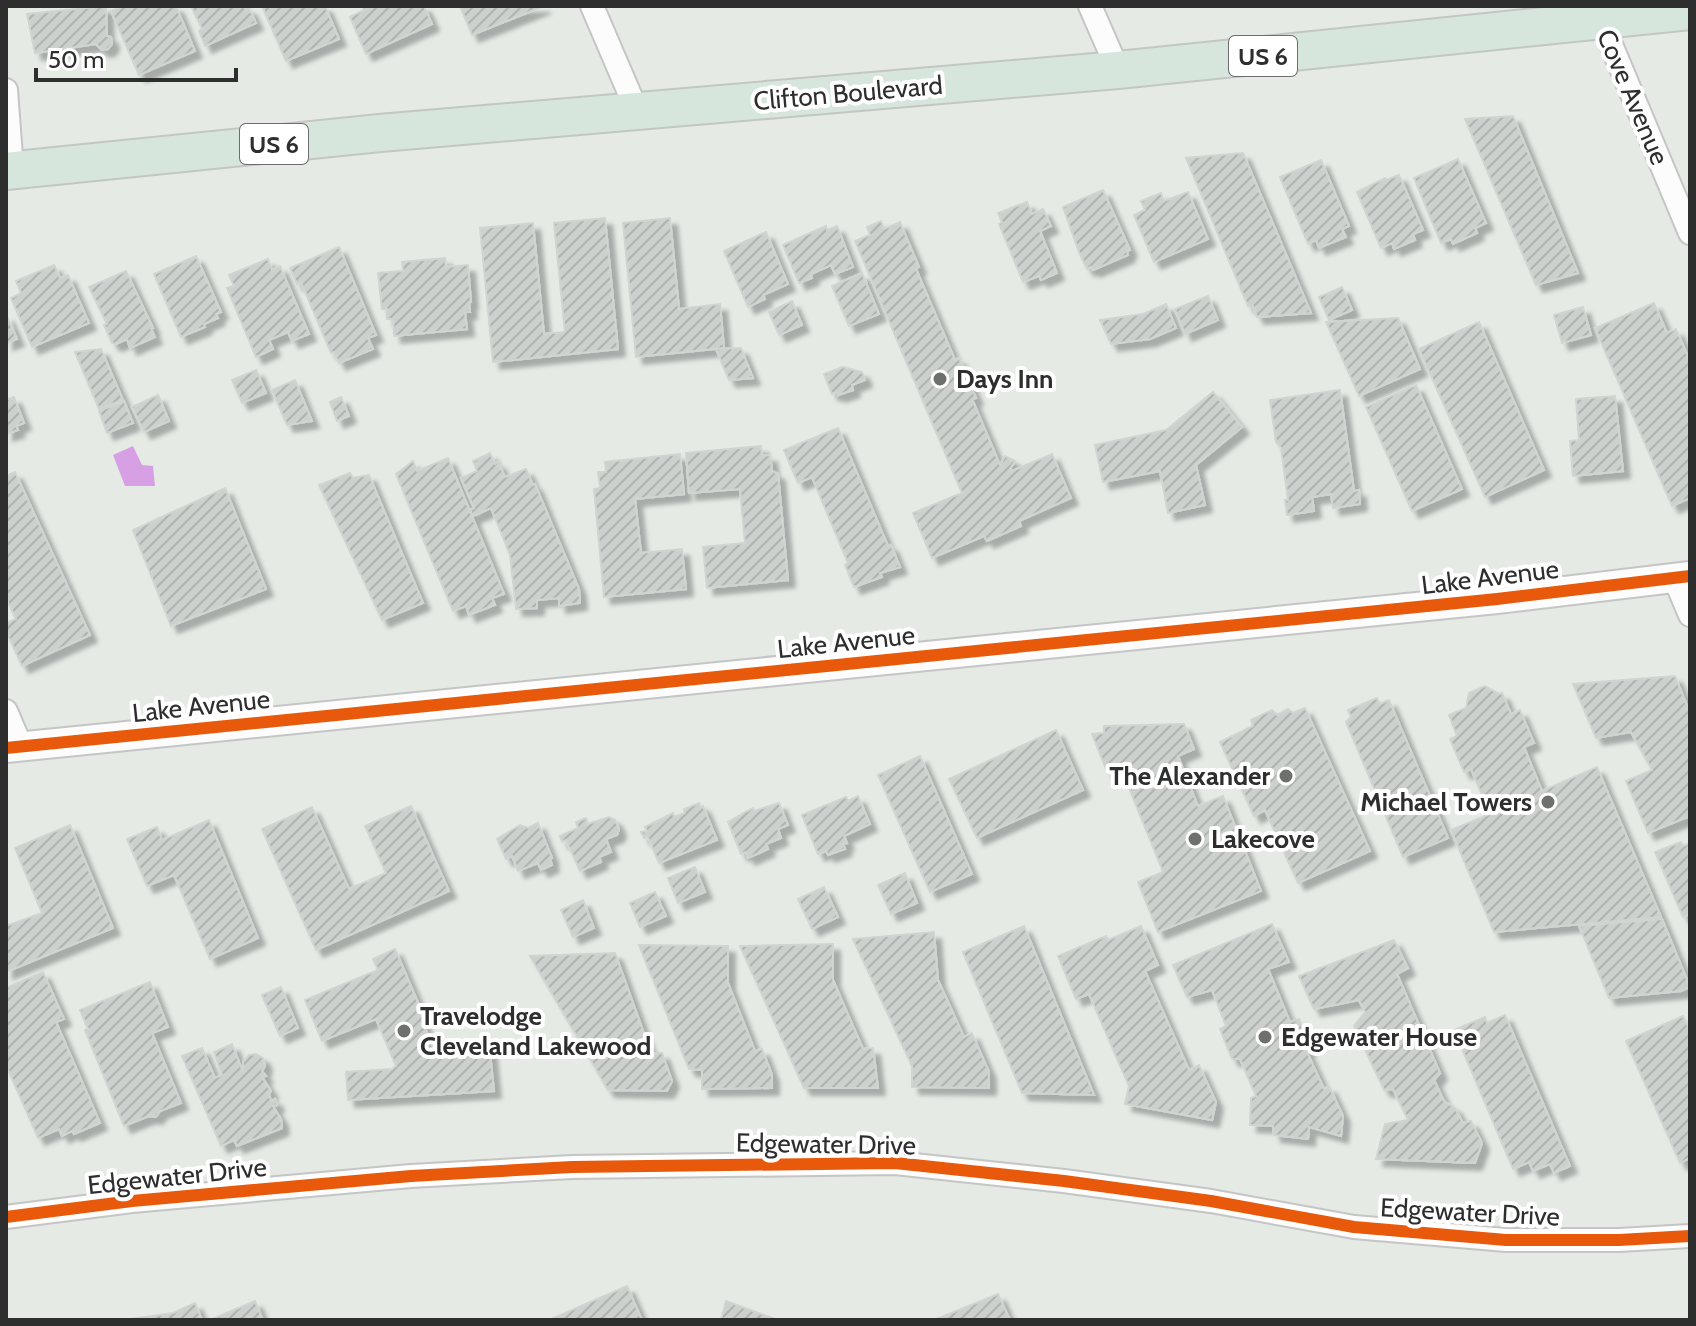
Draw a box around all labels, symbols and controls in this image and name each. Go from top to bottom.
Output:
street label: Cove Avenue [1590,25,1676,169]
scale bar [36,32,236,82]
road number: US 6 [1229,36,1297,76]
text: 50 m [48,45,104,74]
street label: Clifton Boulevard [752,69,944,117]
road number: US 6 [240,124,308,164]
place label: Days Inn [956,363,1053,395]
marker: Days Inn [931,370,949,388]
street label: Lake Avenue [1419,553,1561,601]
street label: Lake Avenue [776,619,916,665]
street label: Lake Avenue [131,683,271,729]
place label: The Alexander [1109,760,1270,792]
marker: The Alexander [1277,767,1295,785]
place label: Michael Towers [1360,786,1532,818]
marker: Michael Towers [1539,793,1557,811]
place label: Lakecove [1211,823,1315,855]
marker: Lakecove [1186,830,1204,848]
place label: Travelodge Cleveland Lakewood [420,1000,651,1062]
place label: Edgewater House [1281,1021,1477,1053]
marker: Travelodge Cleveland Lakewood [395,1022,413,1040]
marker: Edgewater House [1256,1028,1274,1046]
street label: Edgewater Drive [736,1126,916,1162]
street label: Edgewater Drive [86,1151,268,1201]
street label: Edgewater Drive [1379,1191,1561,1233]

